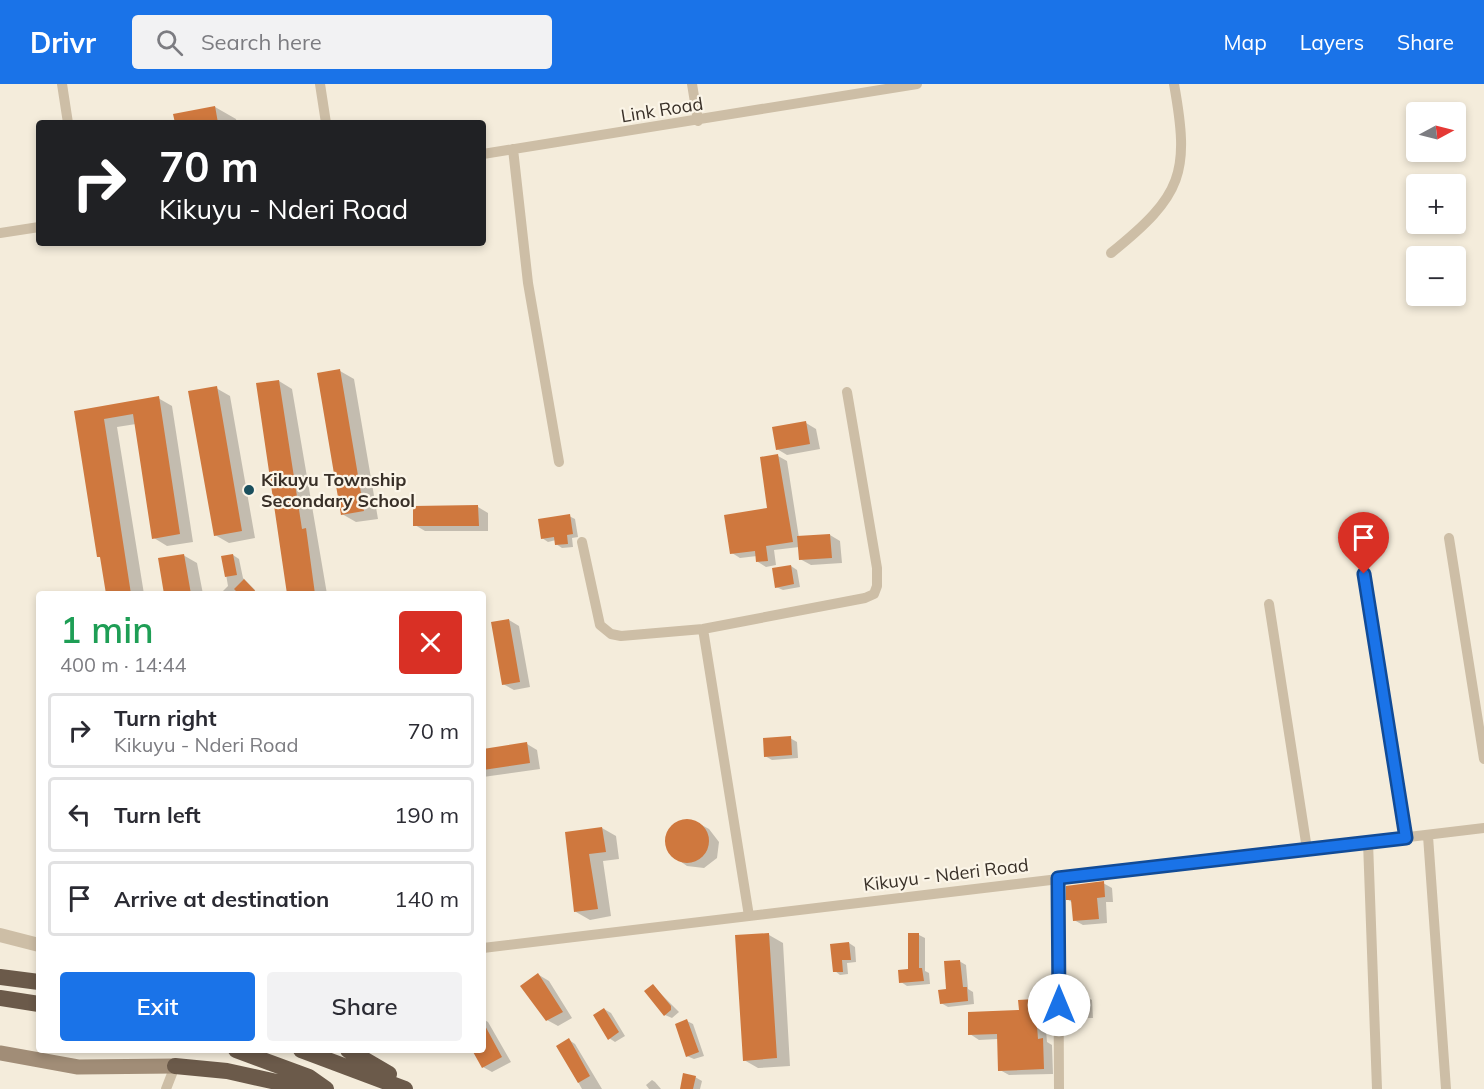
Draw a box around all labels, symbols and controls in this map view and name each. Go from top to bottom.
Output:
search box [132,15,552,69]
text: Drivr [30,25,96,60]
icon: search [153,26,186,59]
text: Search here [201,28,322,56]
text: Map [1224,29,1267,55]
text: Layers [1300,29,1364,55]
text: Share [1397,29,1454,55]
street label: Link Road [619,92,705,127]
north arrow [1406,102,1466,162]
map controls [1406,102,1466,306]
text: 70 m [159,140,259,193]
icon: right [60,144,138,222]
button: + [1406,174,1466,234]
text: Kikuyu - Nderi Road [159,192,408,226]
button: − [1406,246,1466,306]
place label: Kikuyu Township Secondary School [261,468,415,512]
marker: Kikuyu Township Secondary School [242,483,256,497]
pin [1338,512,1389,574]
icon: arrive [1347,521,1380,554]
text: 1 min [60,607,154,652]
button: close [399,611,462,674]
text: 400 m · 14:44 [60,652,186,677]
text: Turn right [114,704,217,732]
icon: right [63,714,96,747]
text: 70 m [408,717,459,745]
text: Kikuyu - Nderi Road [114,732,299,757]
icon: left [63,798,96,831]
text: Turn left [114,801,201,829]
text: 190 m [394,801,459,829]
street label: Kikuyu - Nderi Road [862,853,1030,896]
icon: arrive [63,882,96,915]
text: Arrive at destination [114,885,329,913]
text: 140 m [394,885,459,913]
button: Exit [60,972,255,1041]
button: Share [267,972,462,1041]
position arrow [1027,973,1091,1037]

